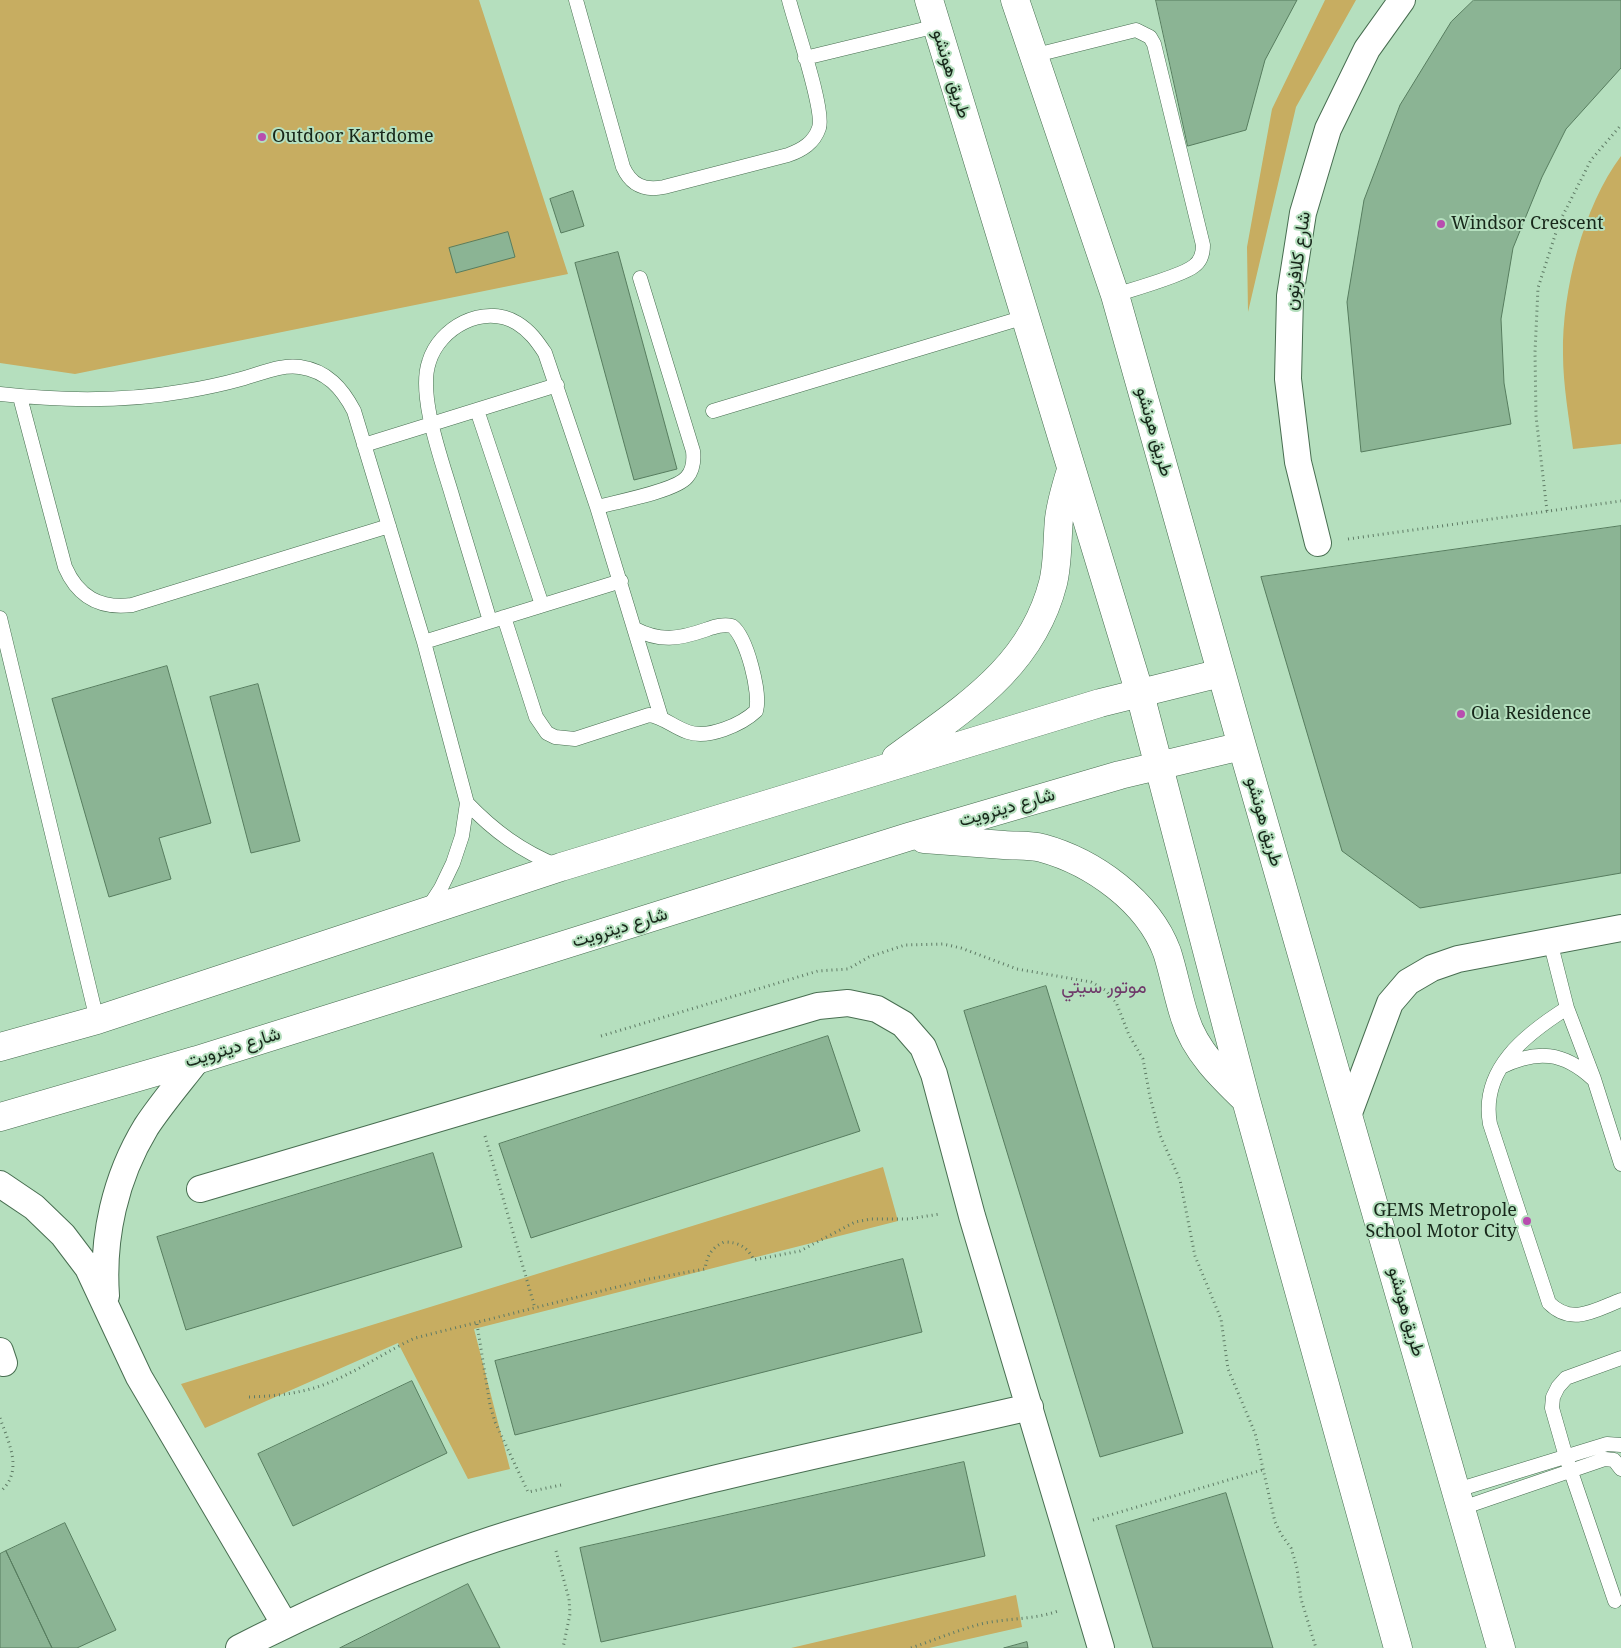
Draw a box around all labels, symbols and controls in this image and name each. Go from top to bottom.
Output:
street label: طريق هونشو [927,27,975,121]
place label: Outdoor Kartdome [272,126,434,148]
marker: Outdoor Kartdome [256,131,268,143]
street label: شارع كلافرتون [1280,210,1316,312]
place label: Windsor Crescent [1451,213,1604,235]
marker: Windsor Crescent [1435,218,1447,230]
street label: طريق هونشو [1131,385,1177,479]
place label: Oia Residence [1471,703,1591,725]
marker: Oia Residence [1455,708,1467,720]
street label: طريق هونشو [1241,775,1287,869]
street label: شارع ديترويت [957,784,1057,832]
street label: شارع ديترويت [570,903,670,953]
district label: موتور سيتي [1061,977,1147,999]
street label: شارع ديترويت [183,1023,283,1073]
place label: GEMS Metropole School Motor City [1365,1200,1517,1242]
marker: GEMS Metropole School Motor City [1521,1215,1533,1227]
street label: طريق هونشو [1383,1265,1429,1359]

